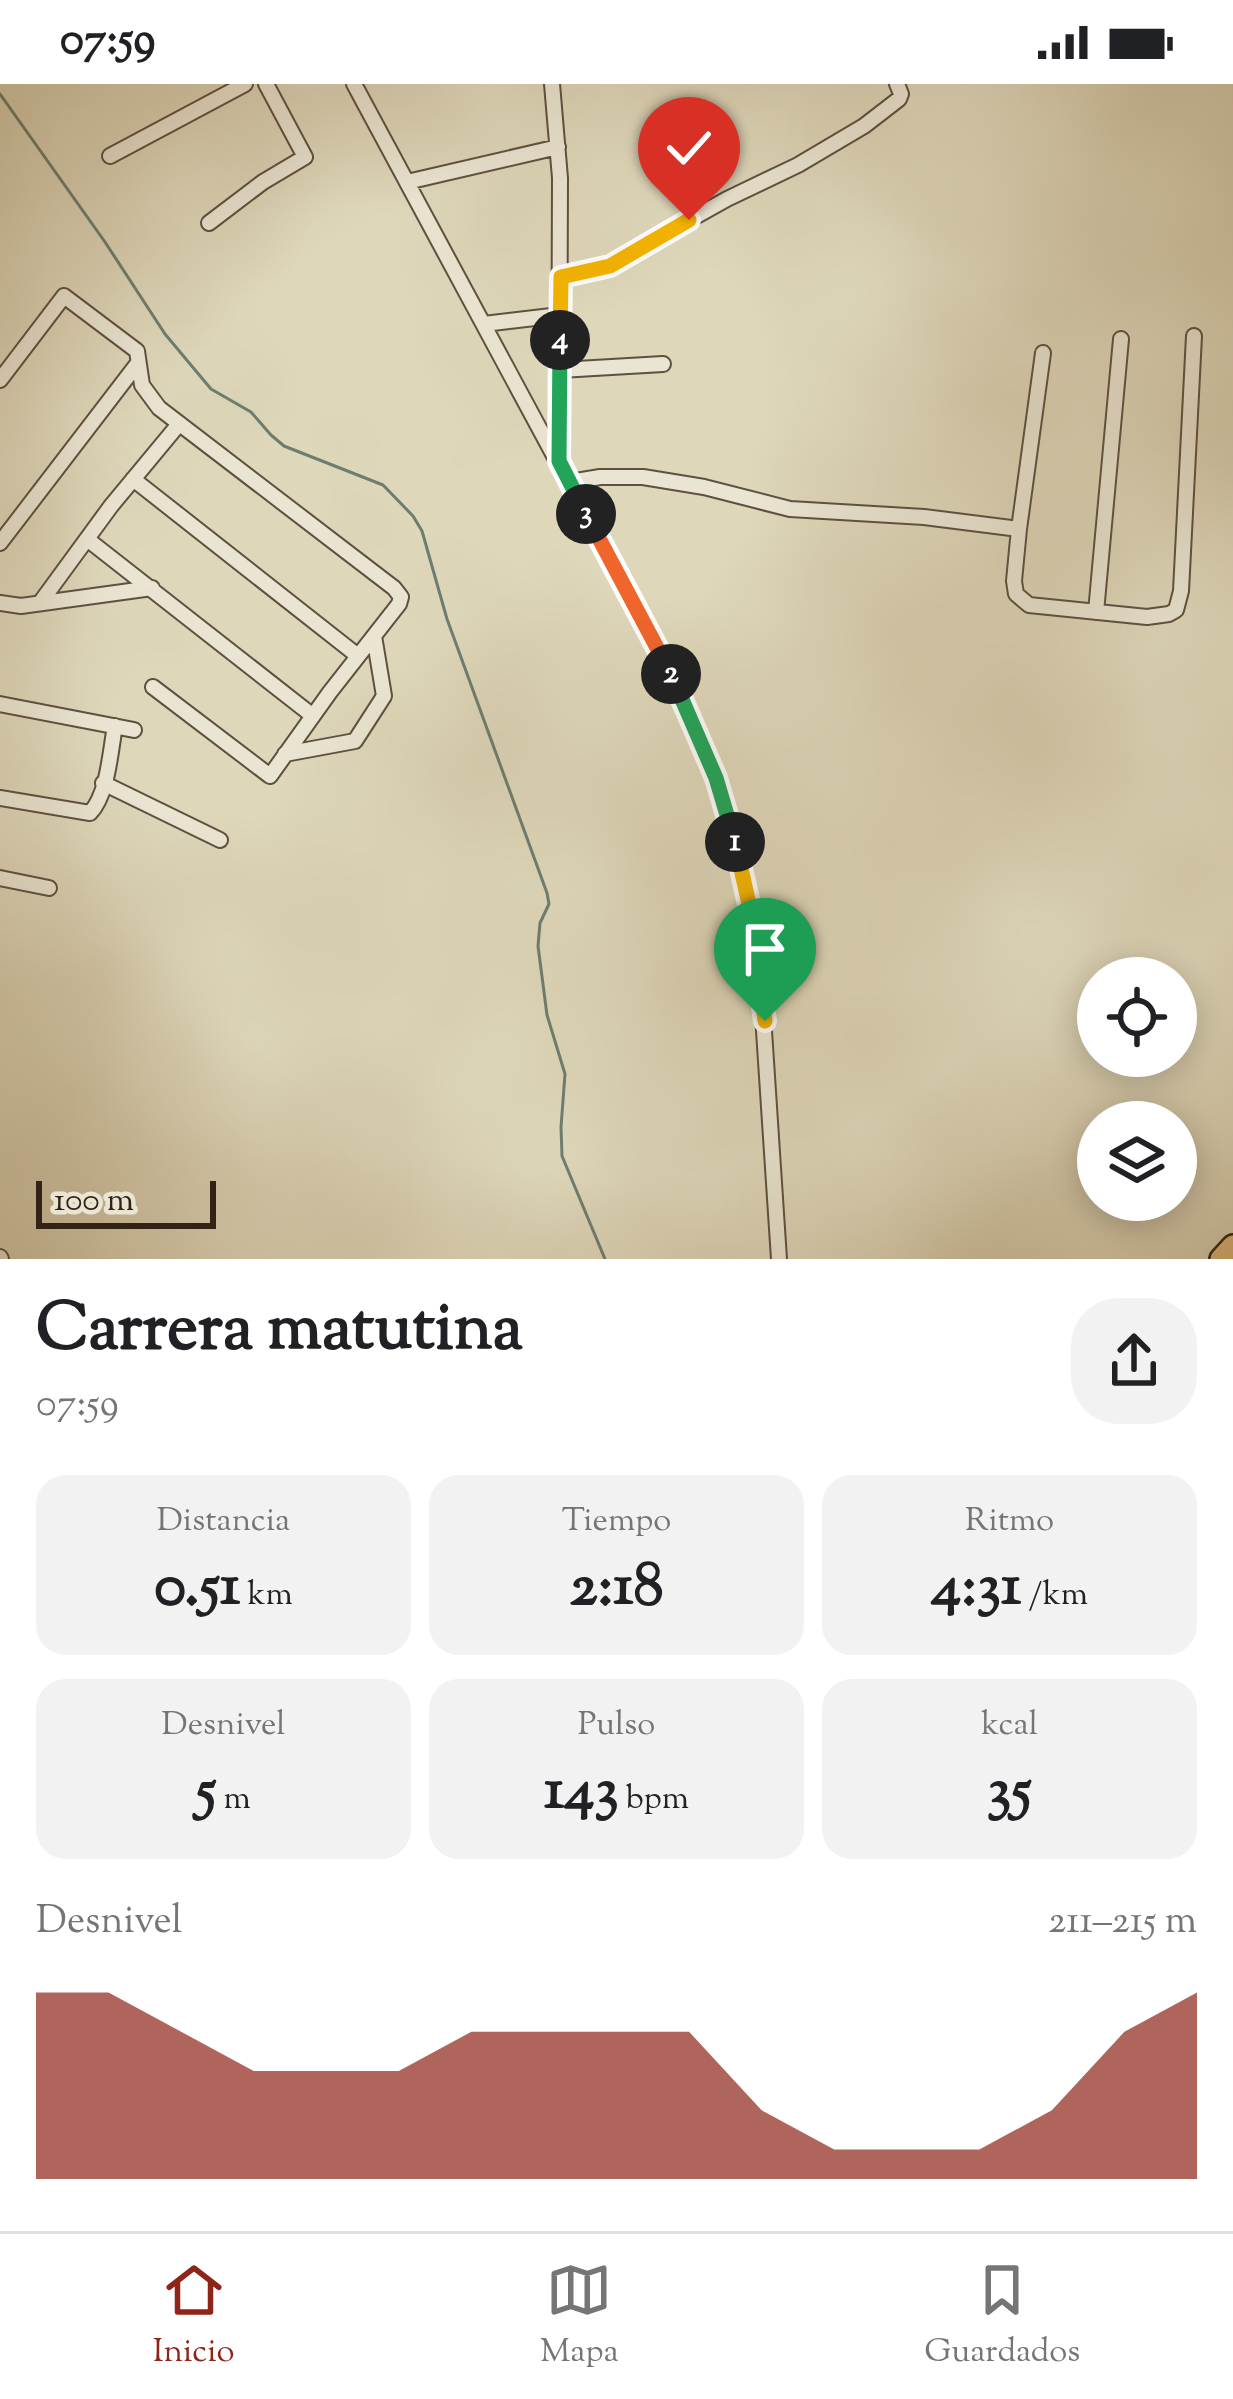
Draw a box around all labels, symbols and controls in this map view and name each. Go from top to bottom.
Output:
text: 07:59 [60,10,155,75]
pin [638,97,740,220]
icon: check [656,115,722,181]
pin: 4 [530,310,590,370]
text: 4 [552,316,568,364]
pin: 3 [556,484,616,544]
text: 3 [579,490,593,538]
pin: 2 [641,644,701,704]
text: 2 [663,650,679,698]
pin: 1 [705,812,765,872]
text: 1 [729,818,741,866]
pin [714,898,816,1021]
icon: arrive [732,916,798,982]
map controls [1077,957,1197,1221]
button: locate [1077,957,1197,1077]
button: layers [1077,1101,1197,1221]
scale bar [36,1175,216,1228]
text: 100 m [54,1178,134,1226]
text: Carrera matutina [36,1285,523,1380]
button: share [1071,1298,1197,1424]
text: 07:59 [36,1378,119,1434]
text: Distancia [157,1498,290,1546]
text: Tiempo [562,1498,671,1546]
text: Ritmo [965,1498,1054,1546]
text: 0.51 [154,1546,240,1633]
text: 2:18 [569,1546,664,1633]
text: 4:31 [931,1546,1021,1633]
text: km [240,1572,293,1620]
text: /km [1021,1572,1088,1620]
text: Desnivel [162,1702,285,1750]
text: Pulso [578,1702,655,1750]
text: kcal [981,1702,1038,1750]
text: 5 [196,1750,217,1837]
text: 143 [544,1750,619,1837]
text: 35 [987,1750,1032,1837]
text: m [217,1776,251,1824]
text: bpm [619,1776,689,1824]
text: Desnivel [36,1895,182,1951]
text: 211–215 m [1048,1895,1197,1951]
tab: Inicio [153,2257,234,2377]
tab: Mapa [540,2257,619,2377]
tab: Guardados [924,2257,1080,2377]

